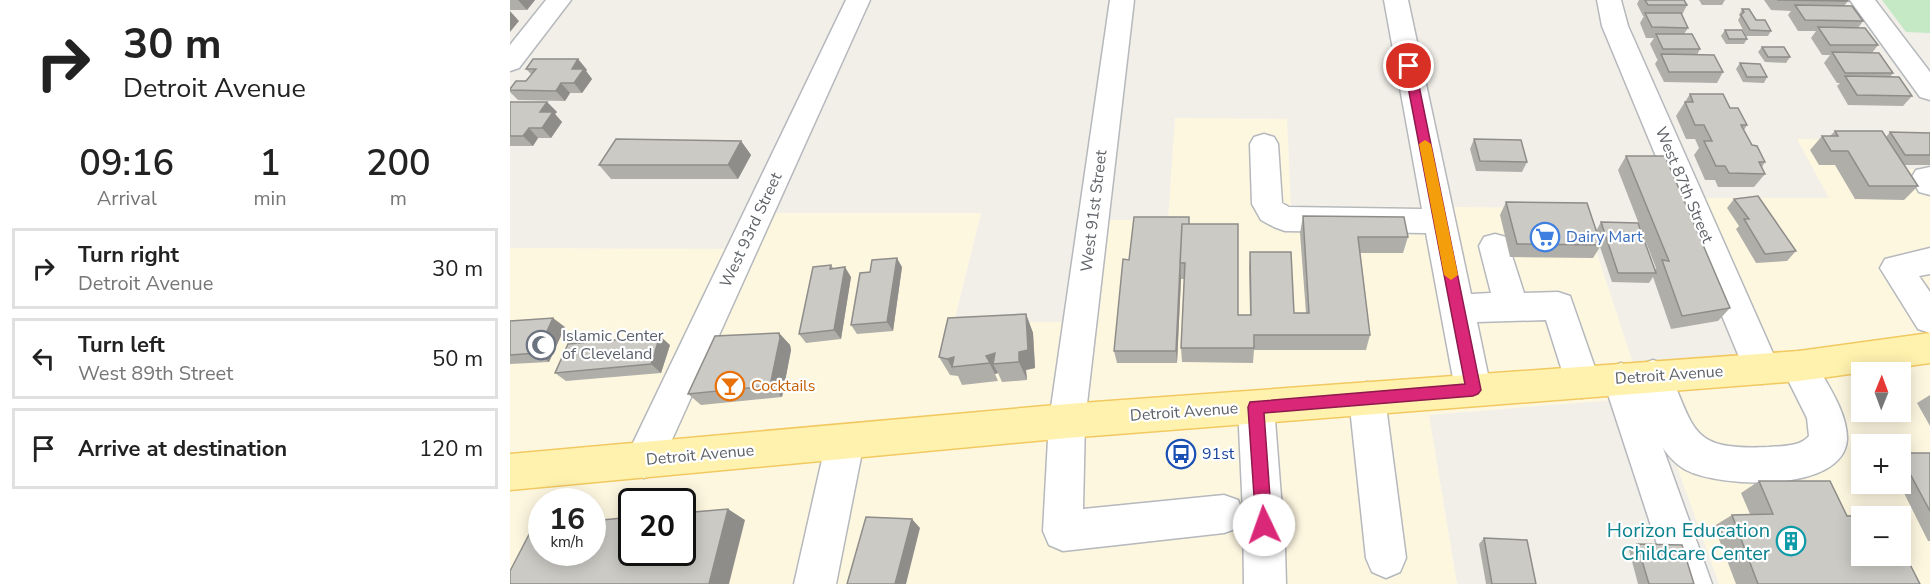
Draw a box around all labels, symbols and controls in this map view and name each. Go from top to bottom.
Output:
text: 30 m [123,16,222,73]
icon: right [24,24,102,102]
pin [1383,40,1434,91]
icon: arrive [1392,49,1425,82]
text: Detroit Avenue [123,70,306,107]
street label: West 87th Street [1650,124,1719,247]
text: 09:16 [79,139,174,188]
text: 1 [259,139,281,188]
text: 200 [366,139,431,188]
street label: West 91st Street [1076,148,1112,273]
street label: West 93rd Street [715,169,787,291]
text: Arrival [97,185,157,212]
text: min [254,185,287,212]
text: m [390,185,407,212]
supermarket icon: Dairy Mart [1529,221,1561,253]
place label: Dairy Mart [1566,226,1643,248]
text: Turn right [78,240,179,270]
icon: right [27,252,60,285]
text: 30 m [432,254,483,284]
text: Detroit Avenue [78,270,213,297]
place label: Islamic Center of Cleveland [562,325,664,365]
mosque icon: Islamic Center of Cleveland [525,329,557,361]
text: Turn left [78,330,165,360]
icon: left [27,342,60,375]
text: 50 m [432,344,483,374]
text: West 89th Street [78,360,233,387]
street label: Detroit Avenue [1614,360,1724,390]
north arrow [1851,362,1911,422]
map controls [1851,362,1911,566]
bar icon: Cocktails [714,370,746,402]
place label: Cocktails [751,375,815,397]
street label: Detroit Avenue [1129,397,1239,427]
icon: arrive [27,432,60,465]
text: Arrive at destination [78,434,287,464]
text: 120 m [419,434,483,464]
button: + [1851,434,1911,494]
bus stop icon: 91st [1165,438,1197,470]
street label: Detroit Avenue [645,439,755,471]
place label: 91st [1202,443,1235,465]
speed limit sign: 20 [618,488,696,566]
position arrow [1232,493,1296,557]
text: 16 [549,499,585,540]
button: − [1851,506,1911,566]
place label: Horizon Education Childcare Center [1607,517,1770,567]
building icon: Horizon Education Childcare Center [1775,525,1807,557]
text: km/h [550,532,584,552]

